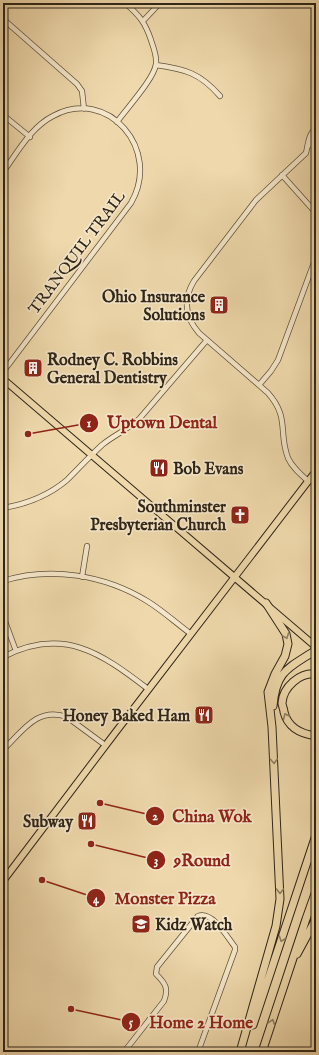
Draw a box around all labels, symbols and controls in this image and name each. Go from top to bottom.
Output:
street label: TRANQUIL TRAIL [25,187,131,319]
place label: Ohio Insurance Solutions [102,288,206,326]
building icon: Ohio Insurance Solutions [208,294,230,316]
place label: Rodney C. Robbins General Dentistry [47,351,178,389]
building icon: Rodney C. Robbins General Dentistry [22,357,44,379]
callout: Uptown Dental [79,408,225,437]
text: Uptown Dental [106,413,217,434]
text: 1 [87,416,92,431]
restaurant icon: Bob Evans [148,457,170,479]
place label: Bob Evans [173,460,244,480]
place label: Southminster Presbyterian Church [90,498,226,536]
church icon: Southminster Presbyterian Church [229,504,251,526]
one-way arrow [281,632,289,639]
restaurant icon: Honey Baked Ham [193,704,215,726]
place label: Honey Baked Ham [62,707,191,727]
one-way arrow [283,712,291,719]
one-way arrow [269,758,278,764]
callout: China Wok [145,801,260,830]
text: China Wok [172,807,253,828]
text: 2 [152,809,158,824]
restaurant icon: Subway [76,810,98,832]
place label: Subway [23,813,74,833]
callout: 9Round [146,846,238,875]
text: 9Round [173,851,231,872]
text: 3 [154,853,158,868]
callout: Monster Pizza [86,884,223,913]
one-way arrow [276,888,284,894]
text: Monster Pizza [115,889,216,910]
text: 4 [93,892,100,907]
school or university icon: Kidz Watch [130,913,152,935]
place label: Kidz Watch [155,916,233,936]
one-way arrow [278,935,286,942]
callout: Home 2 Home [121,1007,261,1036]
text: Home 2 Home [149,1013,253,1034]
text: 5 [129,1015,134,1030]
one-way arrow [267,1019,275,1026]

